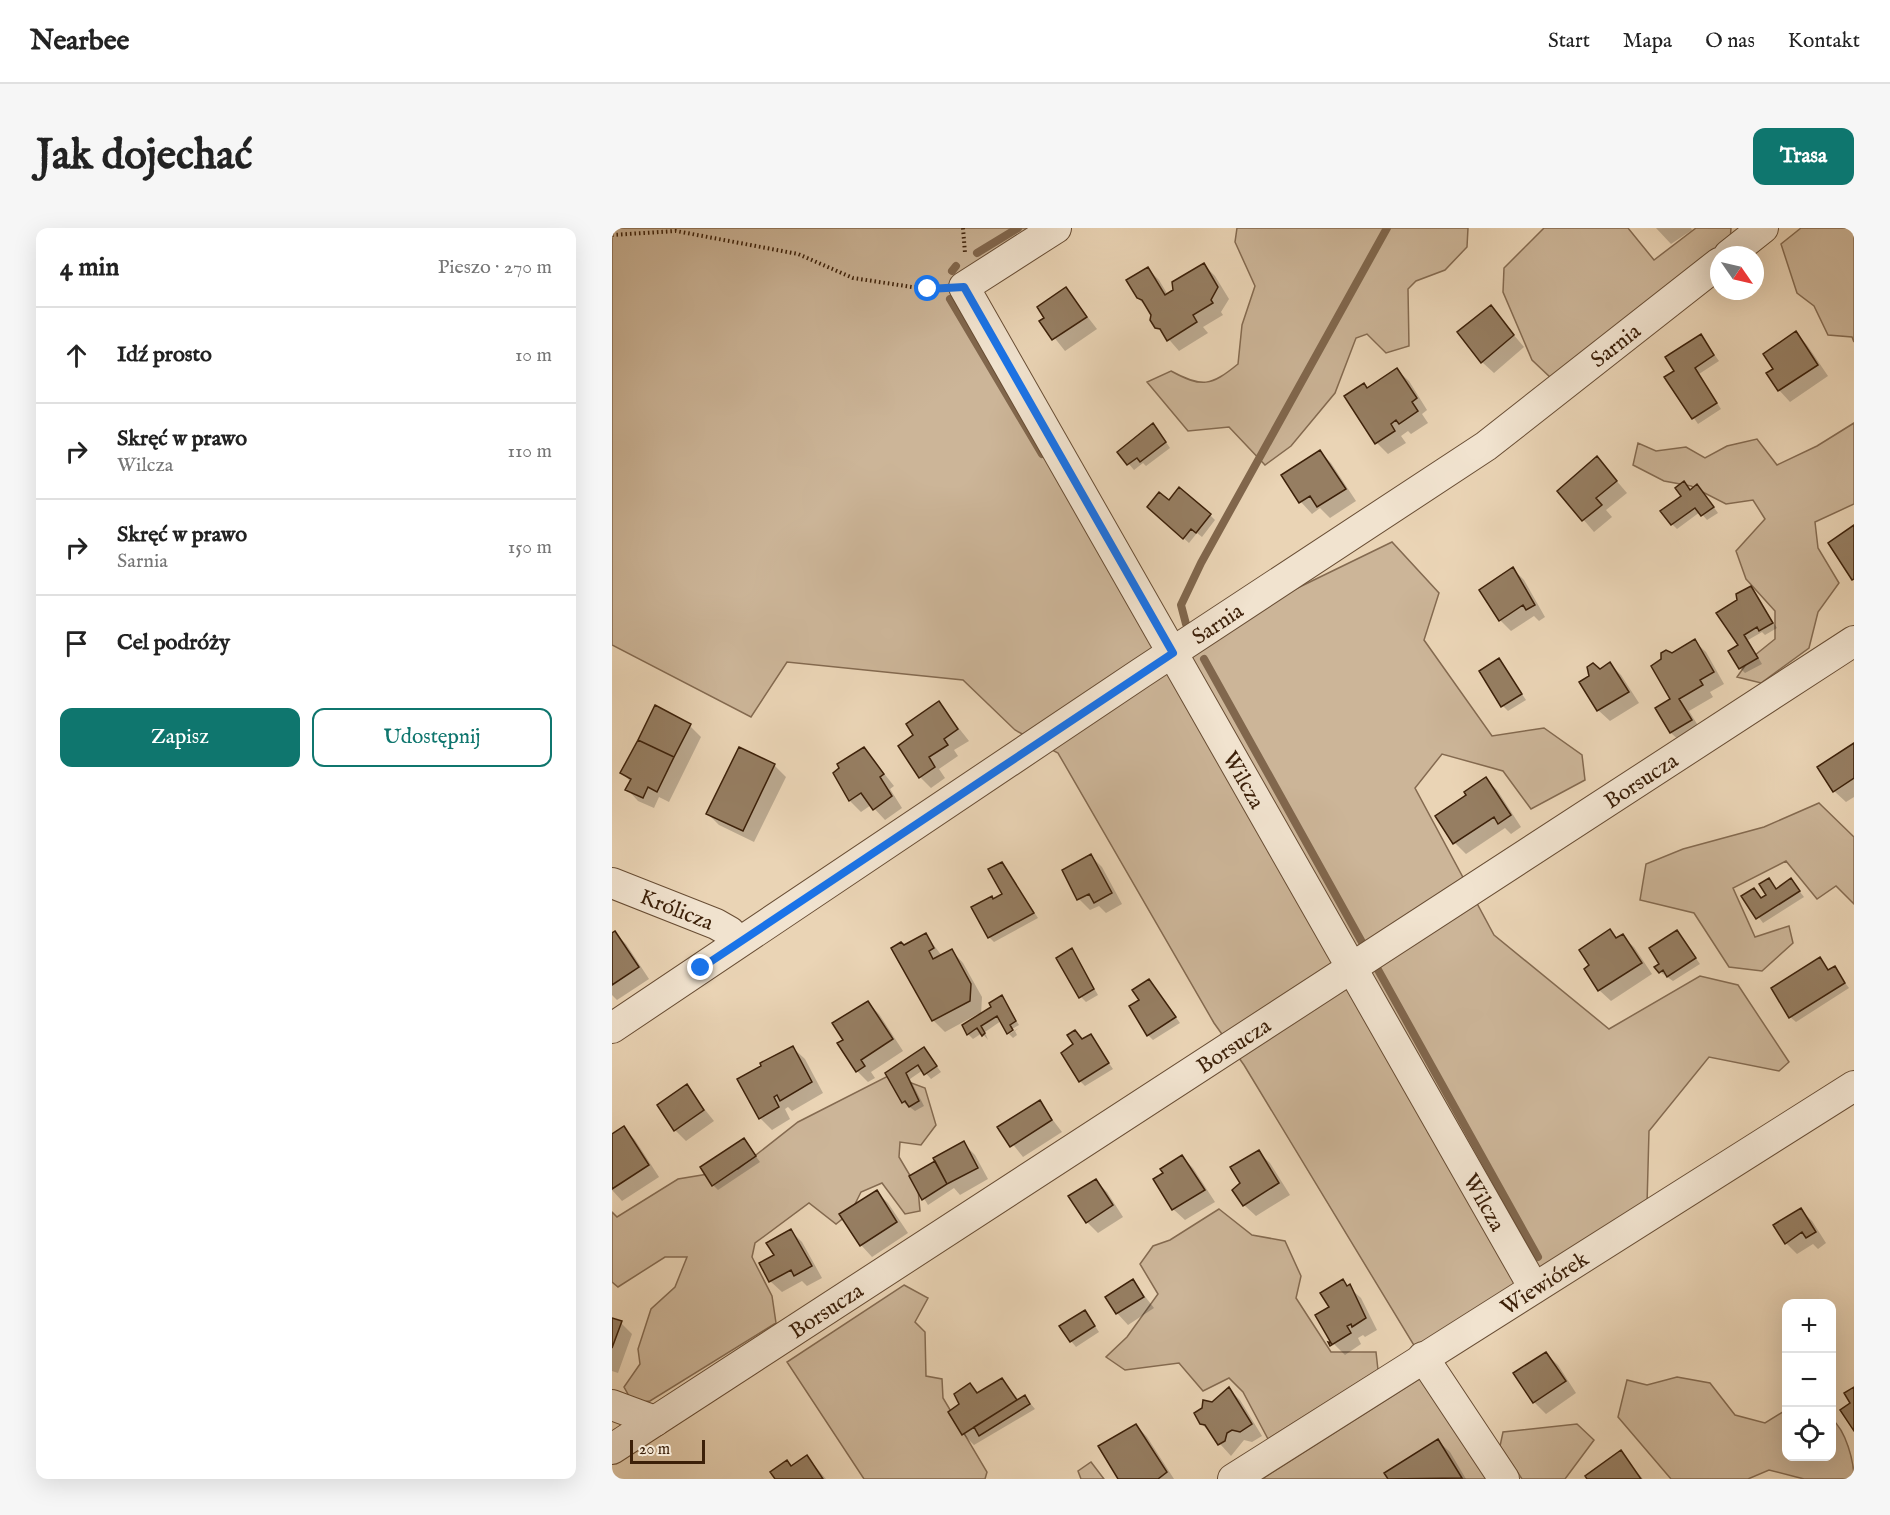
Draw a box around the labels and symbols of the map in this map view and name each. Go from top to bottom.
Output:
north arrow [1710,246,1764,300]
route start [914,275,940,301]
street label: Sarnia [1585,318,1647,375]
street label: Sarnia [1187,597,1250,652]
street label: Wilcza [1215,747,1270,815]
street label: Borsucza [1599,747,1684,816]
street label: Królicza [636,883,718,938]
route end [687,954,713,980]
street label: Borsucza [1192,1012,1277,1081]
street label: Wilcza [1456,1169,1511,1237]
street label: Wiewiórek [1496,1246,1594,1322]
street label: Borsucza [785,1277,870,1346]
scale bar [630,1437,705,1464]

